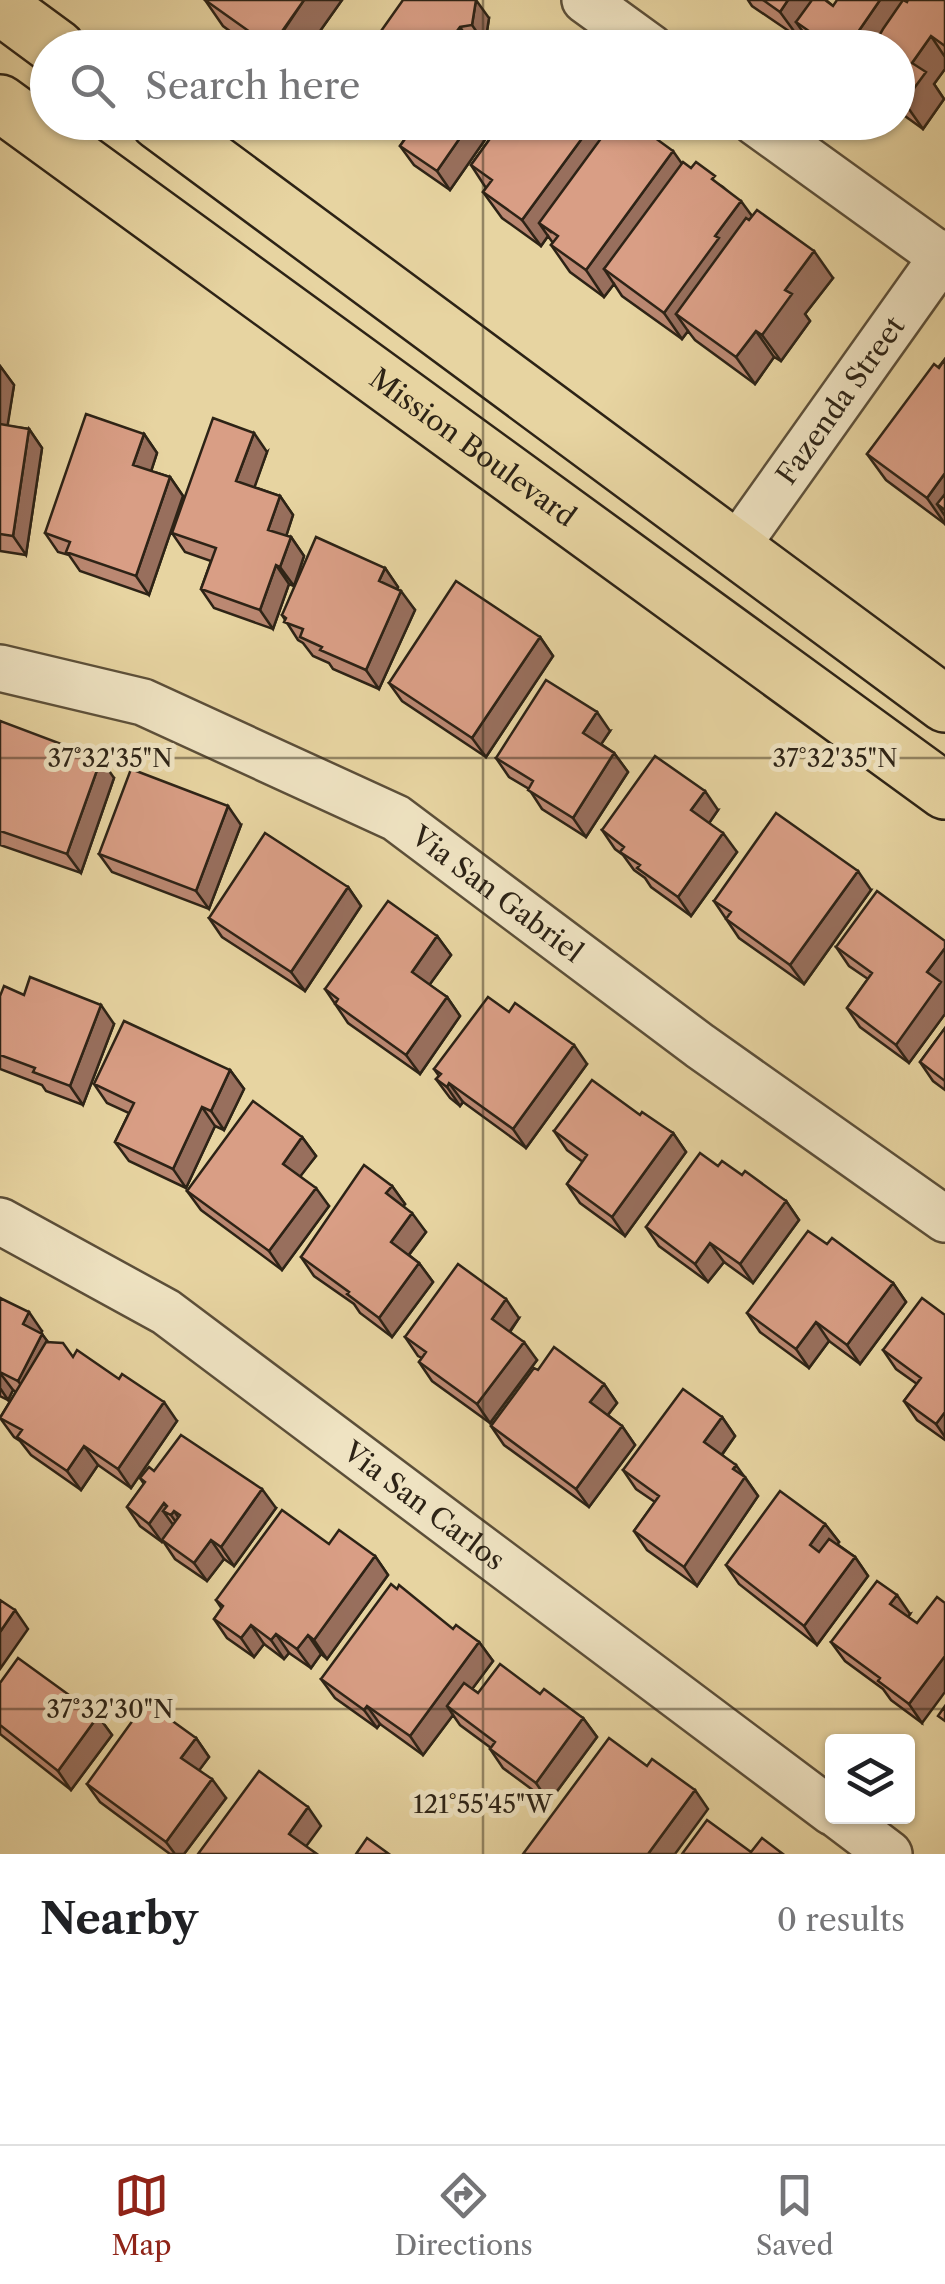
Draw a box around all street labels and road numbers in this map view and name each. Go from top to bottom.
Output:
street label: Fazenda Street [769,310,912,491]
street label: Mission Boulevard [363,361,583,534]
street label: Via San Gabriel [404,818,590,969]
street label: Via San Carlos [336,1434,511,1577]

